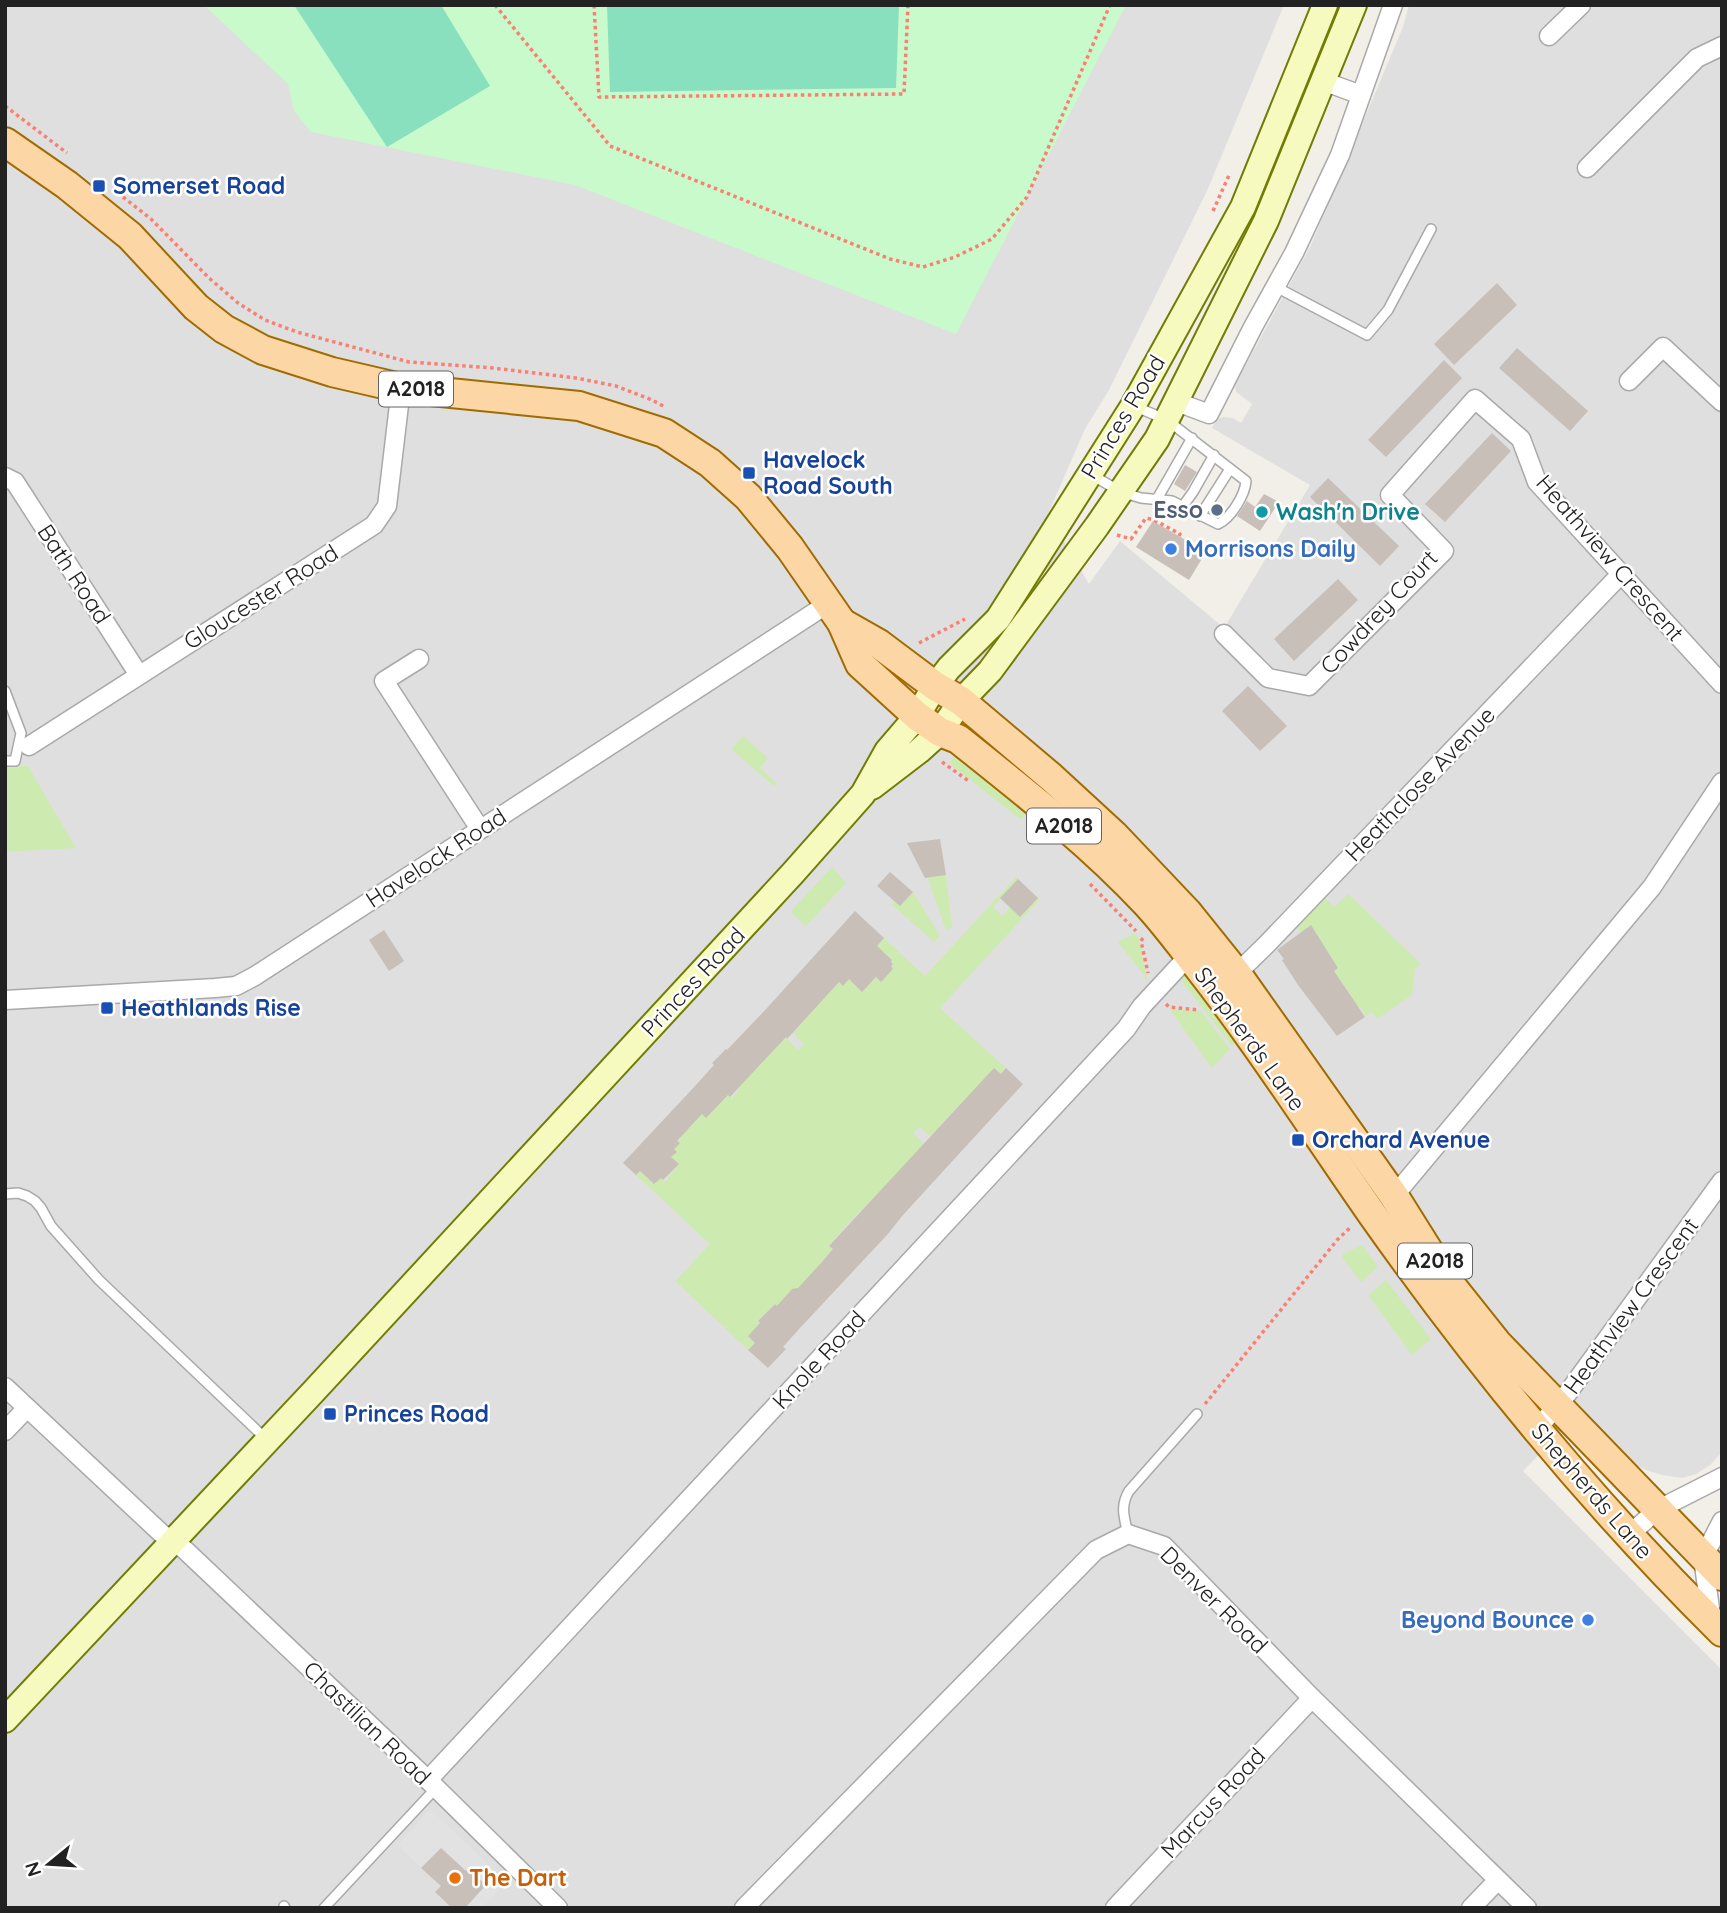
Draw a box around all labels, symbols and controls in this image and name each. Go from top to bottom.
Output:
place label: Somerset Road [113,171,285,200]
marker: Somerset Road [91,178,107,194]
street label: Princes Road [1074,349,1171,484]
road number: A2018 [379,372,453,406]
place label: Havelock Road South [763,445,893,500]
marker: Havelock Road South [741,465,757,481]
street label: Heathview Crescent [1530,468,1691,647]
place label: Esso [1153,495,1203,524]
place label: Wash'n Drive [1276,497,1420,526]
marker: Esso [1209,502,1225,518]
marker: Wash'n Drive [1254,504,1270,520]
street label: Bath Road [31,518,117,629]
place label: Morrisons Daily [1185,534,1356,563]
street label: Gloucester Road [178,537,343,656]
marker: Morrisons Daily [1163,541,1179,557]
street label: Cowdrey Court [1314,543,1444,680]
street label: Heathclose Avenue [1338,700,1501,867]
street label: Havelock Road [360,801,511,914]
road number: A2018 [1027,808,1101,844]
street label: Princes Road [634,921,751,1043]
street label: Shepherds Lane [1188,961,1312,1116]
place label: Heathlands Rise [121,993,301,1022]
marker: Heathlands Rise [99,1000,115,1016]
place label: Orchard Avenue [1312,1125,1490,1154]
marker: Orchard Avenue [1290,1132,1306,1148]
street label: Heathview Crescent [1557,1212,1704,1400]
road number: A2018 [1398,1244,1472,1278]
street label: Knole Road [766,1304,872,1415]
place label: Princes Road [344,1399,489,1428]
marker: Princes Road [322,1406,338,1422]
street label: Shepherds Lane [1525,1417,1659,1565]
street label: Denver Road [1155,1540,1274,1659]
place label: Beyond Bounce [1401,1605,1574,1634]
marker: Beyond Bounce [1580,1612,1596,1628]
street label: Chastilian Road [297,1654,437,1791]
street label: Marcus Road [1154,1741,1271,1864]
north arrow [14,1829,84,1899]
text: N [19,1859,46,1880]
place label: The Dart [469,1863,567,1892]
marker: The Dart [447,1870,463,1886]

